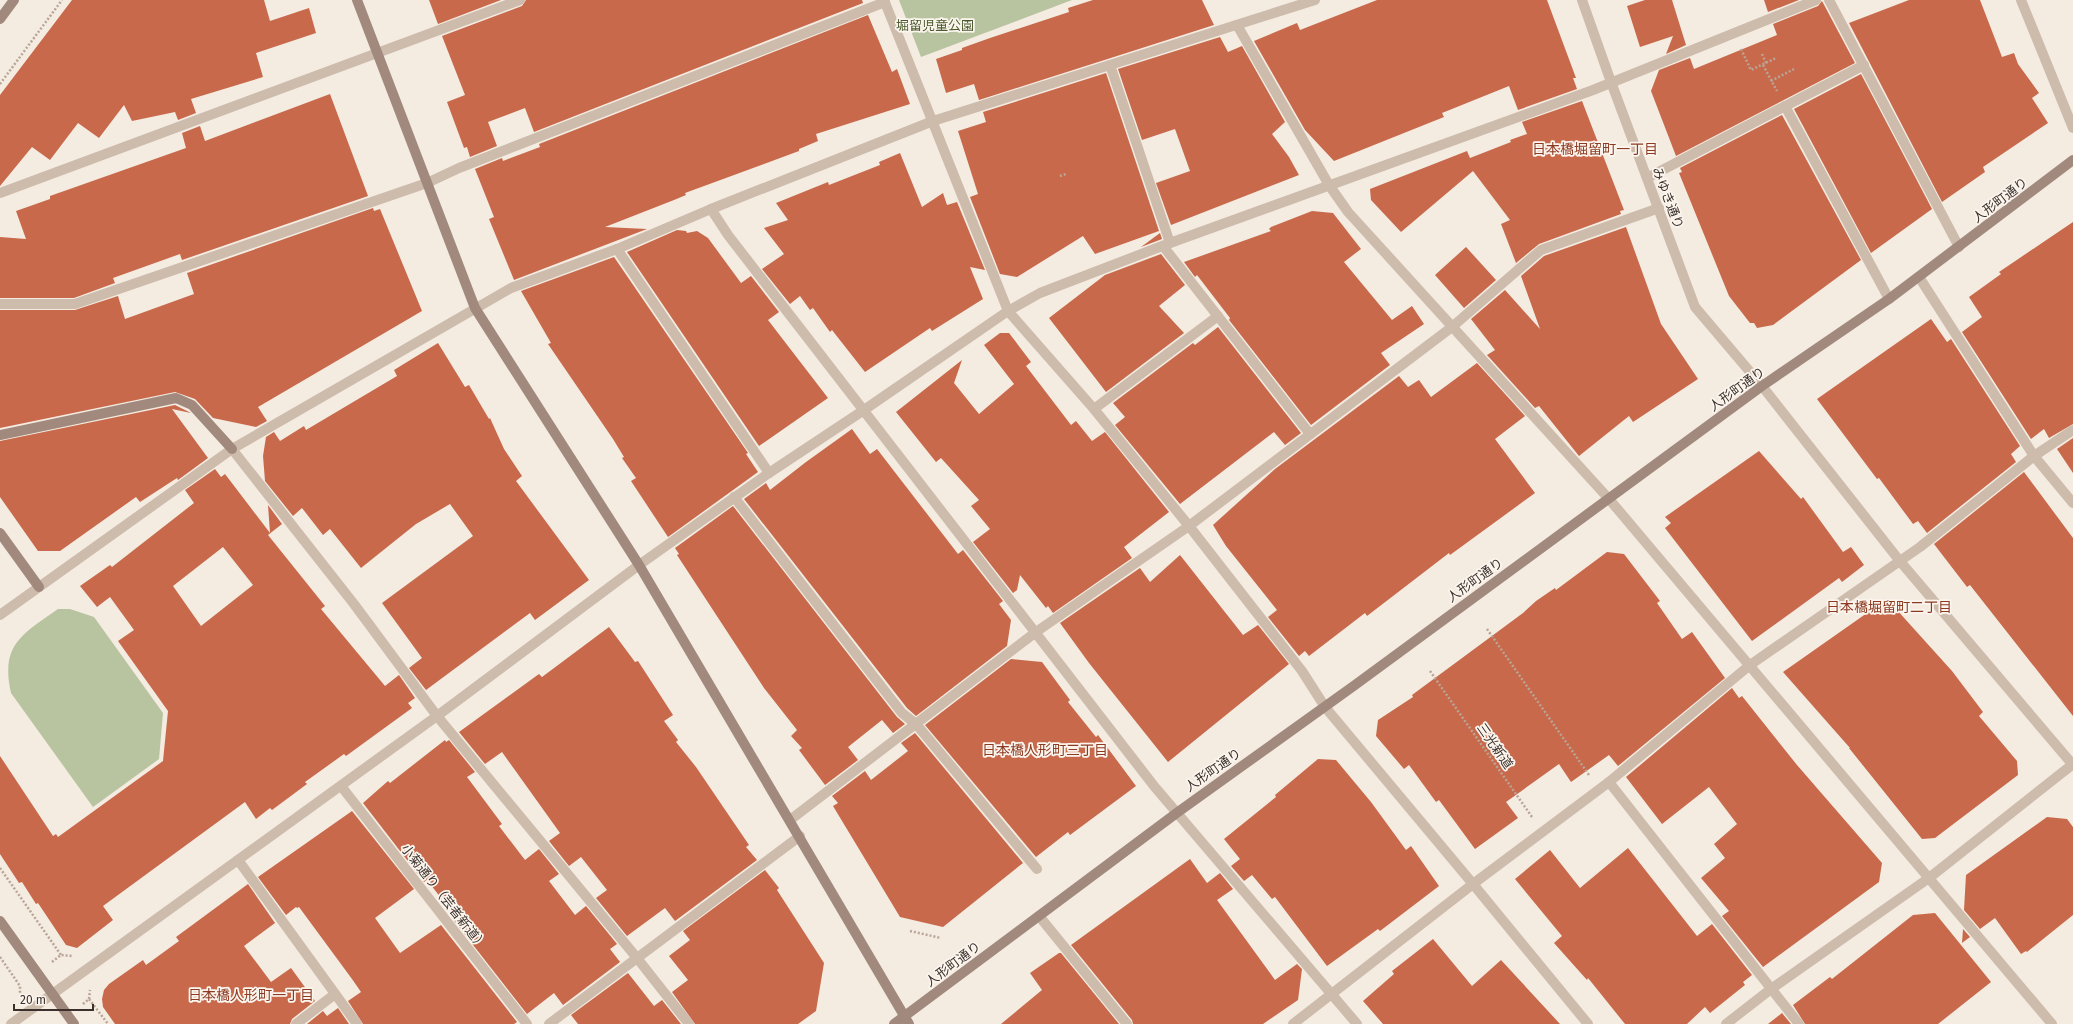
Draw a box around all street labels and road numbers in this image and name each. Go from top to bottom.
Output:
street label: みゆき通り [1649,165,1687,231]
street label: 人形町通り [1970,174,2030,226]
street label: 人形町通り [1706,364,1768,414]
street label: 人形町通り [1444,555,1506,605]
street label: 三光新道 [1474,720,1516,772]
street label: 人形町通り [1182,745,1244,795]
street label: 小菊通り（芸者新道） [398,841,490,953]
street label: 人形町通り [923,938,983,990]

